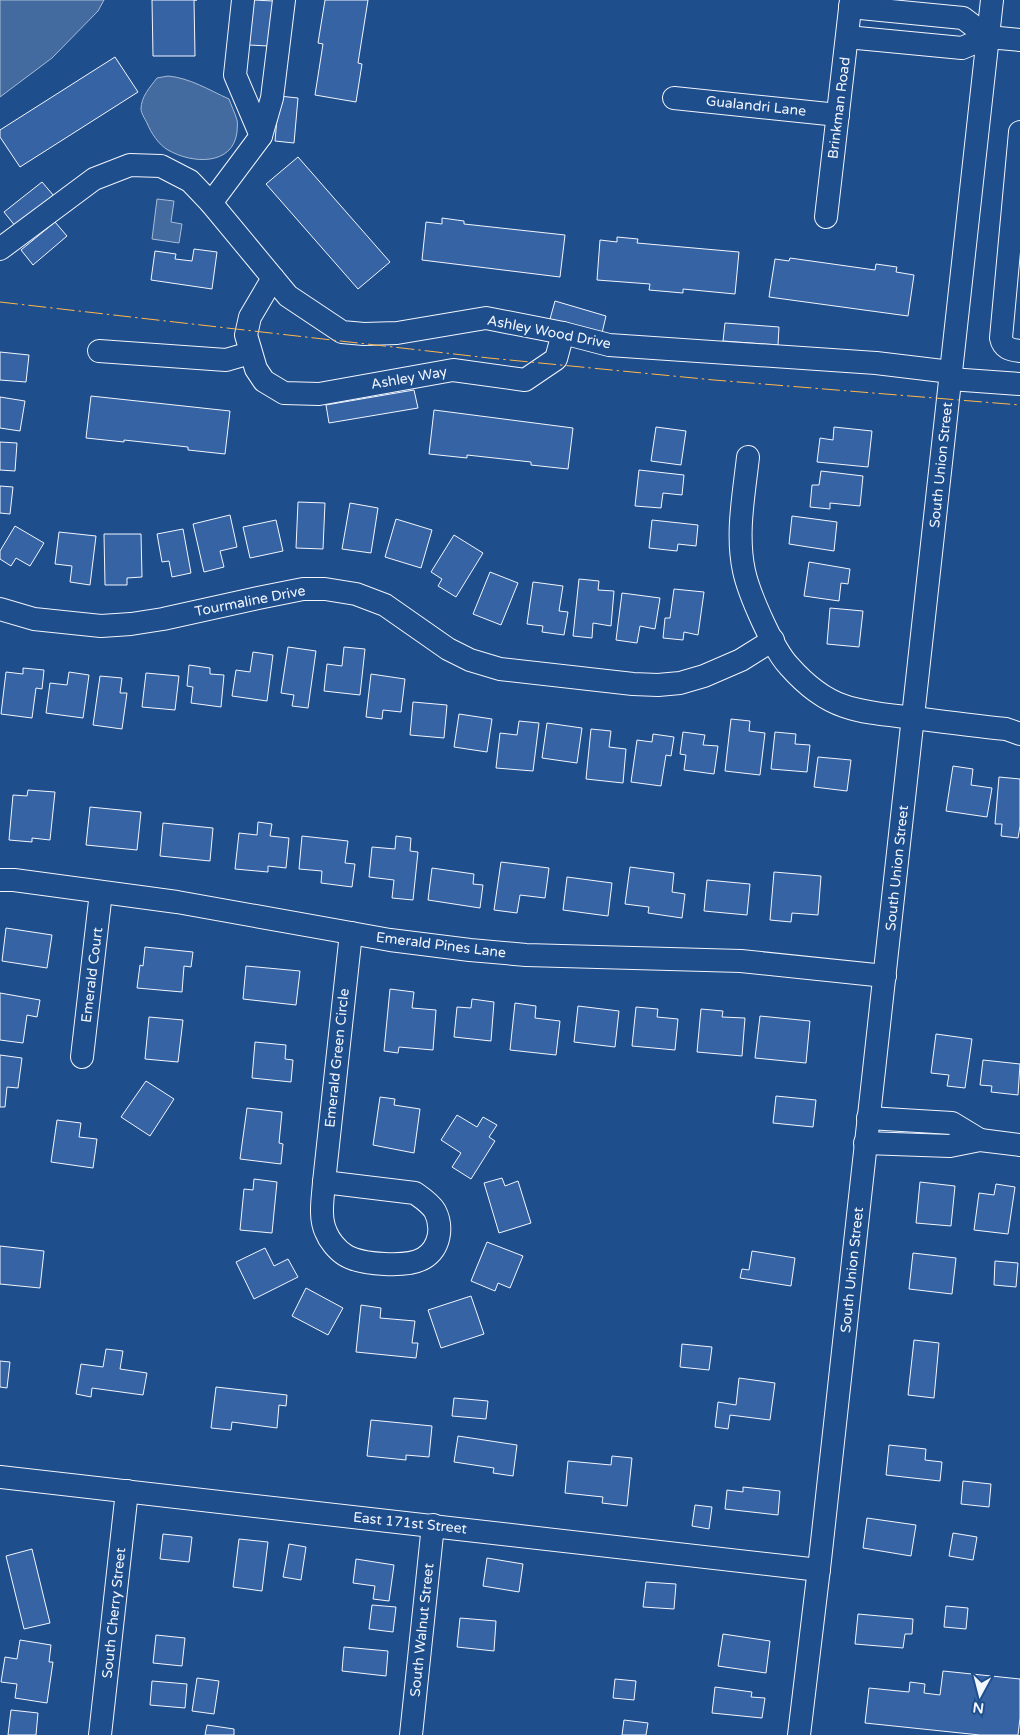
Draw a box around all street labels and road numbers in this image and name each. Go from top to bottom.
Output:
street label: Brinkman Road [824,56,854,160]
street label: Gualandri Lane [705,92,807,120]
street label: Ashley Wood Drive [486,312,612,352]
street label: Ashley Way [370,363,449,393]
street label: South Union Street [926,401,956,529]
street label: Tourmaline Drive [193,582,307,620]
street label: South Union Street [882,804,912,932]
street label: Emerald Court [78,926,106,1024]
street label: Emerald Pines Lane [375,929,507,961]
street label: Emerald Green Circle [321,988,353,1128]
street label: South Union Street [837,1206,867,1334]
street label: East 171st Street [352,1509,468,1537]
street label: South Cherry Street [99,1546,129,1679]
street label: South Walnut Street [407,1562,438,1698]

